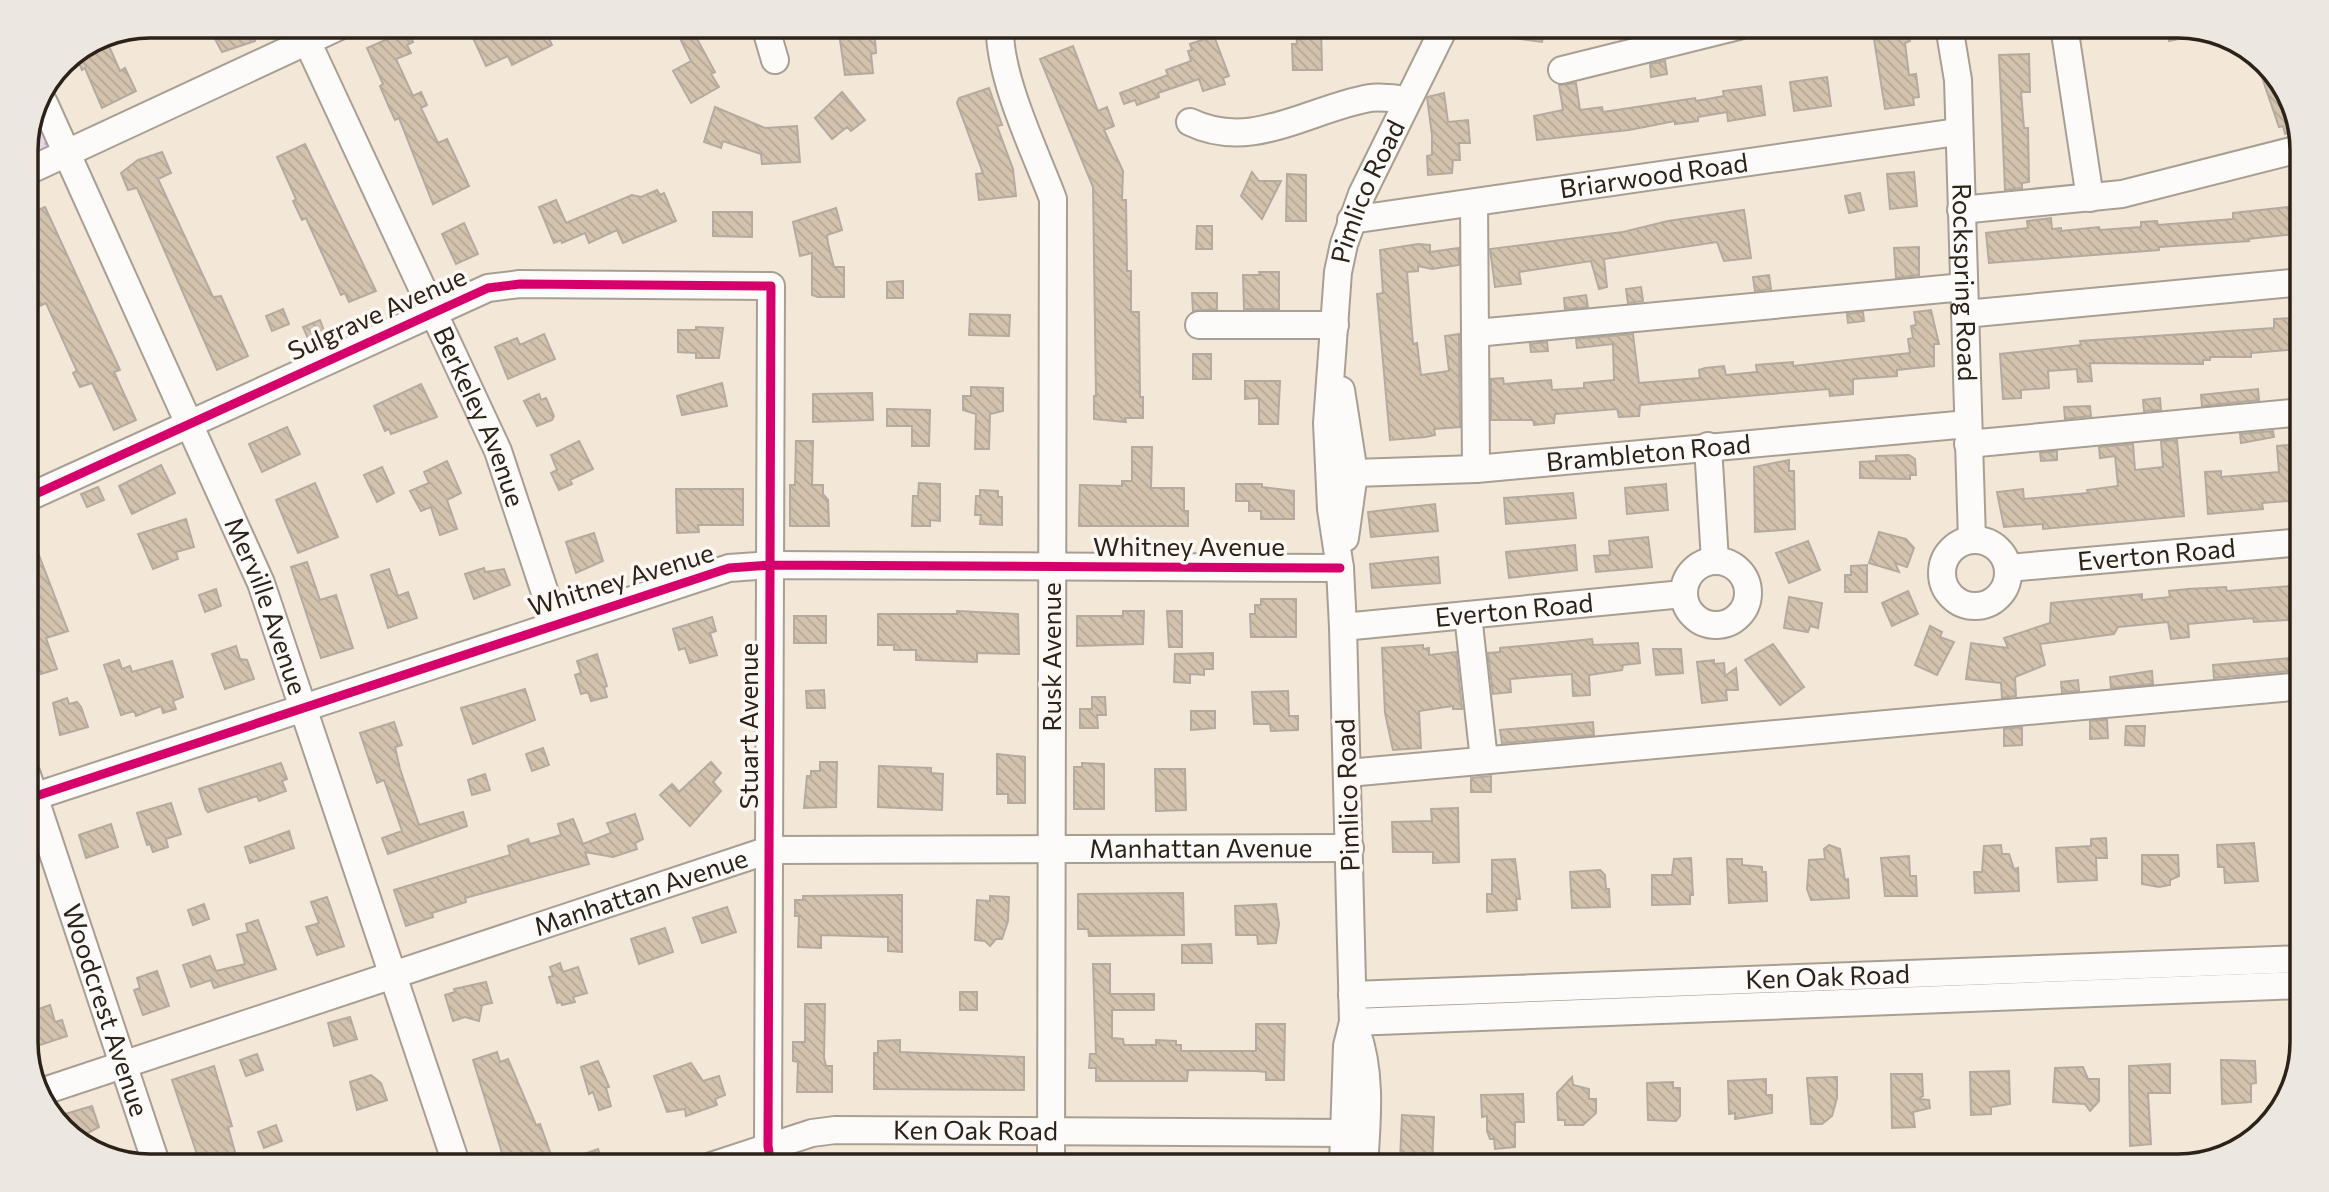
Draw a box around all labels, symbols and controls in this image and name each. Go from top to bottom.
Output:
street label: Pimlico Road [1323,114,1410,266]
street label: Briarwood Road [1557,146,1750,204]
street label: Rockspring Road [1947,183,1984,382]
street label: Sulgrave Avenue [282,259,470,366]
street label: Berkeley Avenue [428,321,532,510]
street label: Brambleton Road [1545,427,1752,477]
street label: Merville Avenue [219,512,314,698]
street label: Whitney Avenue [1093,530,1285,561]
street label: Everton Road [2076,531,2237,576]
street label: Whitney Avenue [524,536,717,621]
street label: Rusk Avenue [1035,582,1066,732]
street label: Everton Road [1434,586,1595,632]
street label: Stuart Avenue [732,643,763,809]
street label: Pimlico Road [1328,718,1365,872]
street label: Manhattan Avenue [1089,831,1312,863]
street label: Manhattan Avenue [529,841,751,941]
street label: Woodcrest Avenue [57,900,156,1120]
street label: Ken Oak Road [1745,957,1911,994]
street label: Ken Oak Road [893,1113,1058,1145]

